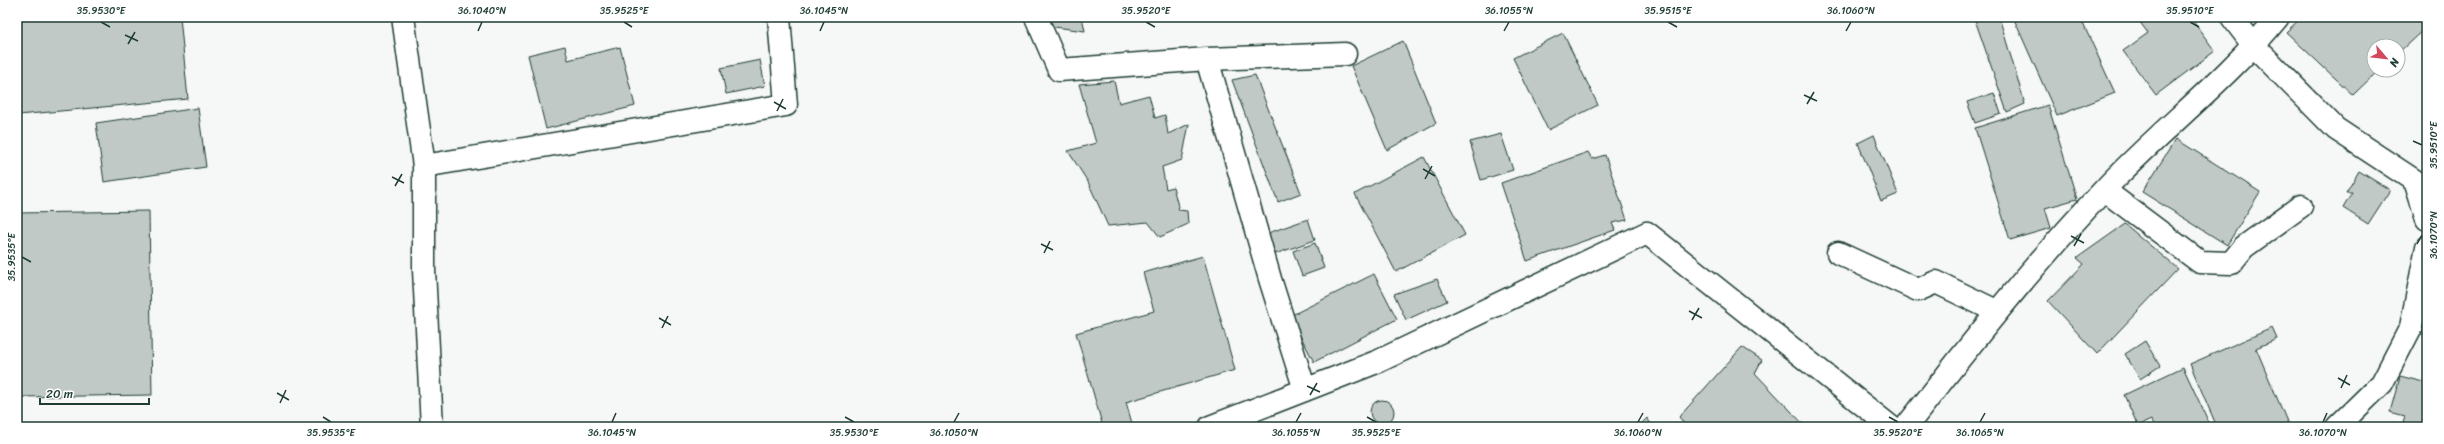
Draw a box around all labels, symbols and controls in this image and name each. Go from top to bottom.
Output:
text: 35.9530°E [77,2,127,20]
text: 36.1040°N [458,2,506,20]
text: 35.9525°E [600,2,650,20]
text: 36.1045°N [800,2,848,20]
text: 35.9520°E [1122,2,1172,20]
text: 36.1055°N [1485,2,1533,20]
text: 35.9515°E [1644,2,1693,20]
text: 36.1060°N [1827,2,1875,20]
text: 35.9510°E [2166,2,2215,20]
north arrow [2366,38,2406,78]
text: N [2384,54,2405,71]
text: 35.9510°E [2425,120,2443,169]
text: 36.1070°N [2425,211,2443,259]
text: 35.9535°E [3,231,21,281]
scale bar [40,380,149,406]
text: 20 m [46,383,73,405]
text: 35.9535°E [307,424,357,442]
text: 36.1045°N [588,424,636,442]
text: 35.9530°E [830,424,880,442]
text: 36.1050°N [930,424,978,442]
text: 36.1055°N [1272,424,1320,442]
text: 35.9525°E [1352,424,1402,442]
text: 36.1060°N [1614,424,1662,442]
text: 35.9520°E [1874,424,1924,442]
text: 36.1065°N [1956,424,2004,442]
text: 36.1070°N [2299,424,2347,442]

